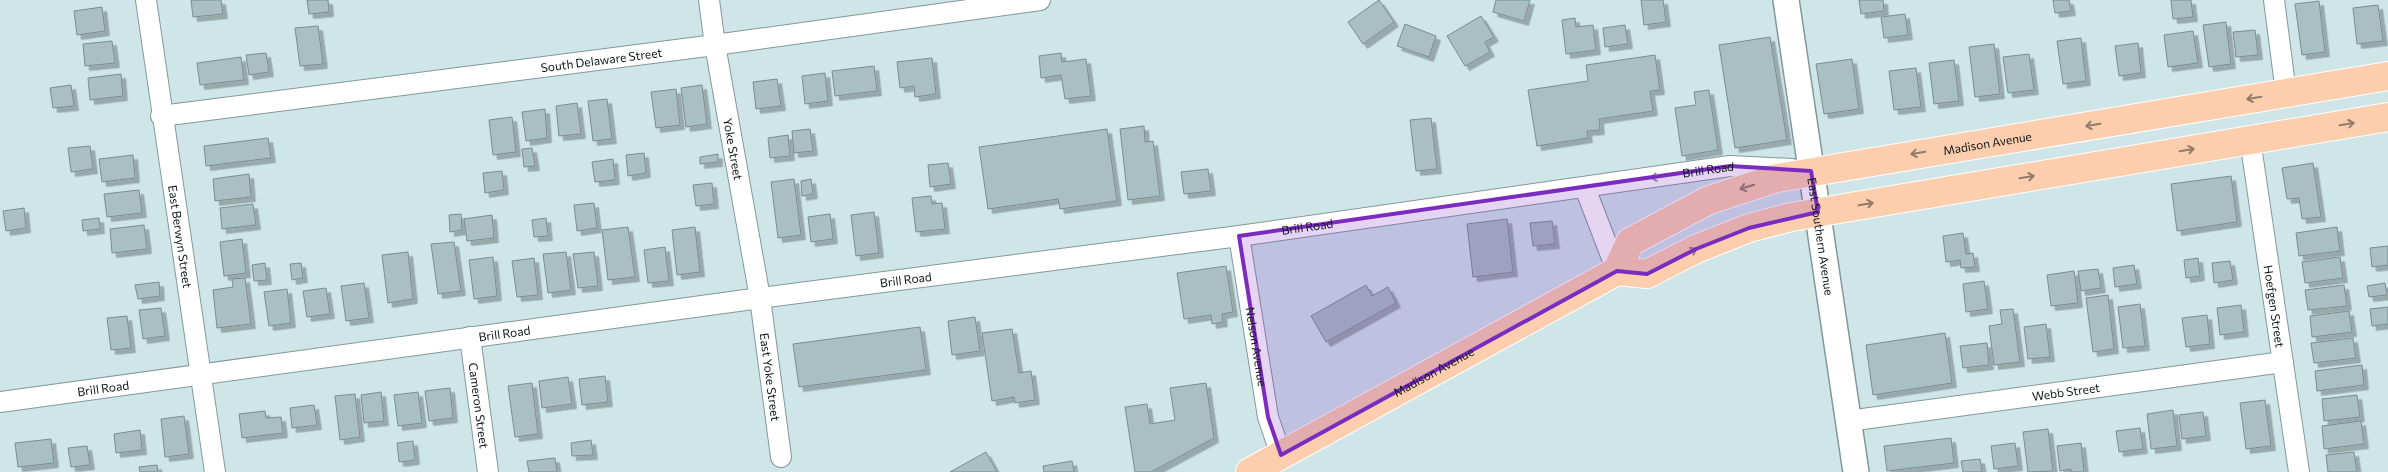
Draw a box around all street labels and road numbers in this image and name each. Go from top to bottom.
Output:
street label: South Delaware Street [540,45,663,74]
street label: Yoke Street [721,117,746,181]
street label: Madison Avenue [1942,129,2033,157]
street label: Brill Road [1681,159,1734,180]
street label: East Southern Avenue [1805,176,1837,296]
street label: East Berwyn Street [166,184,195,289]
street label: Brill Road [1280,216,1334,237]
street label: Hoefgen Street [2262,264,2288,348]
street label: Brill Road [879,269,933,289]
street label: Nelson Avenue [1243,306,1270,387]
street label: Brill Road [478,323,531,343]
street label: East Yoke Street [758,332,783,422]
street label: Madison Avenue [1391,344,1476,399]
street label: Cameron Street [466,362,492,449]
street label: Brill Road [76,377,130,398]
street label: Webb Street [2031,380,2101,403]

